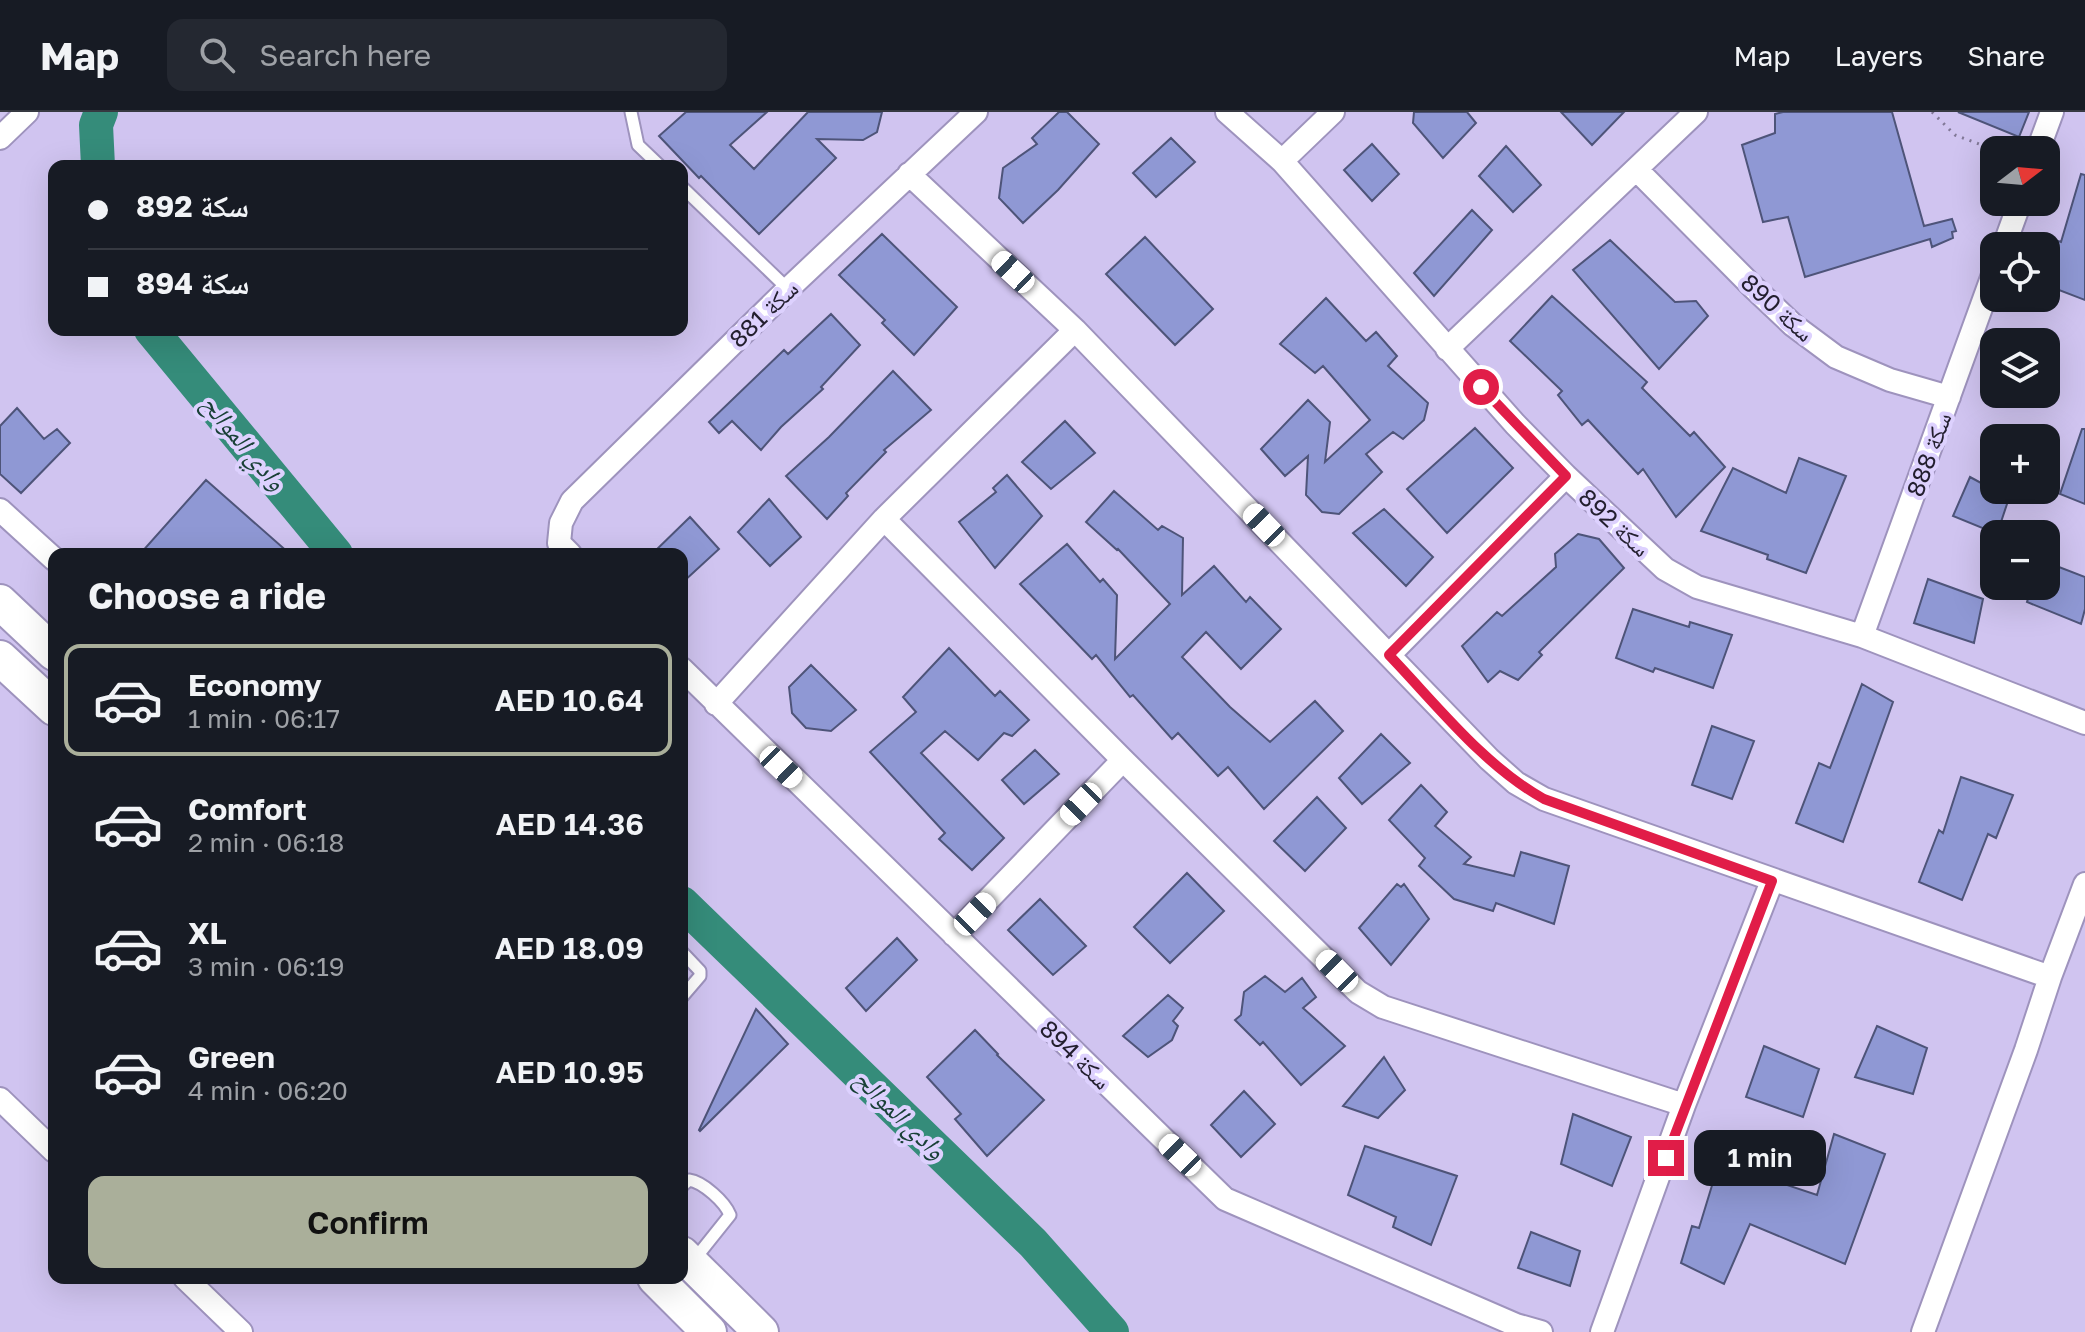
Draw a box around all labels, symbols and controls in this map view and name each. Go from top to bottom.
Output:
search box [167,19,727,91]
text: Map [40,33,119,78]
icon: search [195,33,239,77]
text: Search here [259,37,431,73]
text: Map [1733,39,1791,72]
text: Layers [1835,39,1923,72]
text: Share [1967,39,2045,72]
north arrow [1980,136,2060,216]
map controls [1980,136,2060,600]
text: سكة 892 [136,188,249,224]
button: locate [1980,232,2060,312]
car [987,247,1039,297]
text: سكة 894 [136,265,250,301]
street label: سكة 890 [1736,267,1820,347]
street label: سكة 881 [723,273,803,353]
button: layers [1980,328,2060,408]
route start [1463,369,1499,405]
water label: وادي الموالح [191,388,293,500]
street label: سكة 888 [1899,408,1957,500]
button: + [1980,424,2060,504]
street label: سكة 892 [1573,482,1657,562]
car [1239,499,1289,551]
button: − [1980,520,2060,600]
text: Choose a ride [88,574,326,617]
icon: car [92,664,164,736]
text: Economy [188,667,322,703]
text: AED 10.64 [495,682,644,718]
text: 1 min · 06:17 [188,703,340,734]
car [755,742,807,792]
car [1056,778,1106,830]
icon: car [92,788,164,860]
text: Comfort [188,791,307,827]
text: AED 14.36 [496,806,644,842]
text: 2 min · 06:18 [188,827,344,858]
car [950,888,1000,940]
icon: car [92,912,164,984]
text: XL [188,915,227,951]
text: AED 18.09 [495,930,644,966]
car [1312,946,1362,996]
text: 3 min · 06:19 [188,951,344,982]
street label: سكة 894 [1034,1013,1118,1095]
icon: car [92,1036,164,1108]
text: Green [188,1039,275,1075]
text: AED 10.95 [496,1054,644,1090]
water label: وادي الموالح [844,1063,952,1169]
text: 4 min · 06:20 [188,1075,348,1106]
car [1154,1130,1206,1180]
callout: 1 min [1694,1130,1826,1186]
route end [1648,1140,1684,1176]
text: 1 min [1727,1142,1793,1173]
button: Confirm [88,1176,648,1268]

